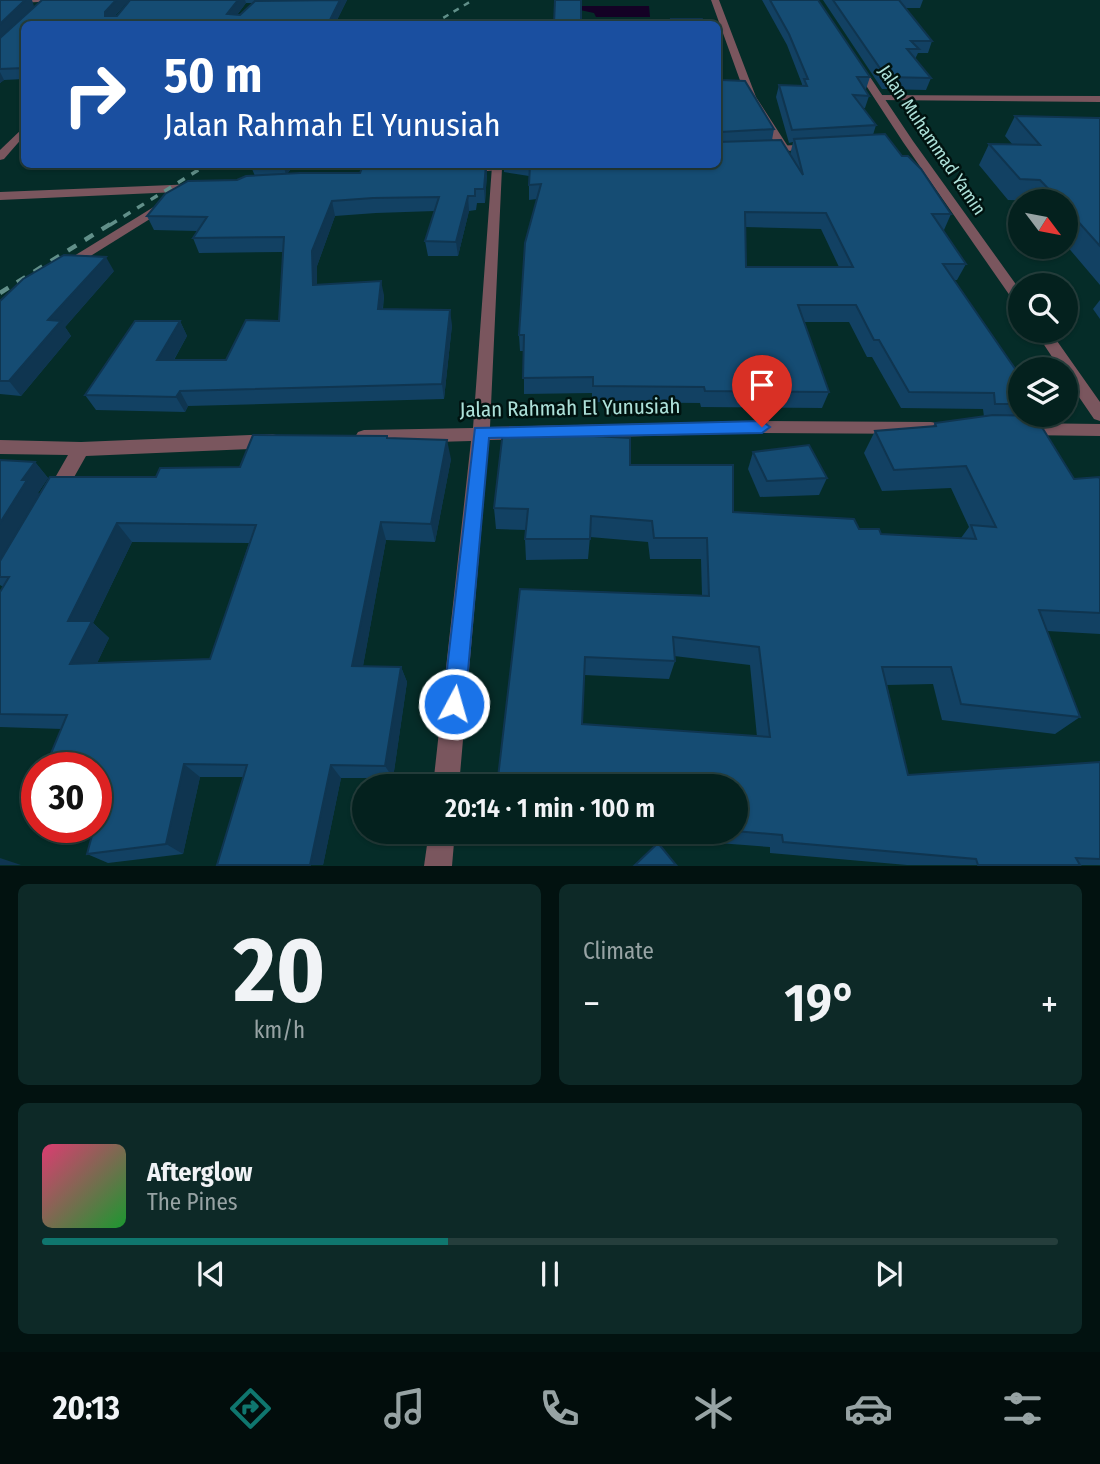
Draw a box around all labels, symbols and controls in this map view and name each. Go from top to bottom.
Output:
text: 50 m [164,46,262,105]
icon: right [49,49,140,140]
street label: Jalan Muhammad Yamin [874,61,990,219]
text: Jalan Rahmah El Yunusiah [164,106,501,144]
north arrow [1008,189,1078,259]
map controls [1008,189,1078,427]
button: search [1008,273,1078,343]
pin [732,355,792,427]
button: layers [1008,357,1078,427]
icon: arrive [743,366,781,404]
street label: Jalan Rahmah El Yunusiah [459,393,681,423]
position arrow [417,667,491,741]
speed limit sign: 30 [21,752,112,843]
text: 20:14 · 1 min · 100 m [445,793,655,824]
text: 20 [234,916,325,1025]
text: Climate [583,937,654,965]
text: 19° [784,972,857,1035]
text: − [583,981,600,1027]
text: + [1041,981,1058,1027]
text: km/h [254,1016,305,1044]
text: Afterglow [147,1157,252,1188]
text: The Pines [147,1188,238,1216]
icon: previous [192,1255,230,1293]
icon: pause [531,1255,569,1293]
icon: next [870,1255,908,1293]
icon: directions [226,1384,275,1433]
icon: music [380,1384,429,1433]
icon: phone [535,1384,584,1433]
icon: climate [689,1384,738,1433]
icon: car [844,1384,893,1433]
icon: filters [998,1384,1047,1433]
text: 20:13 [53,1389,120,1427]

